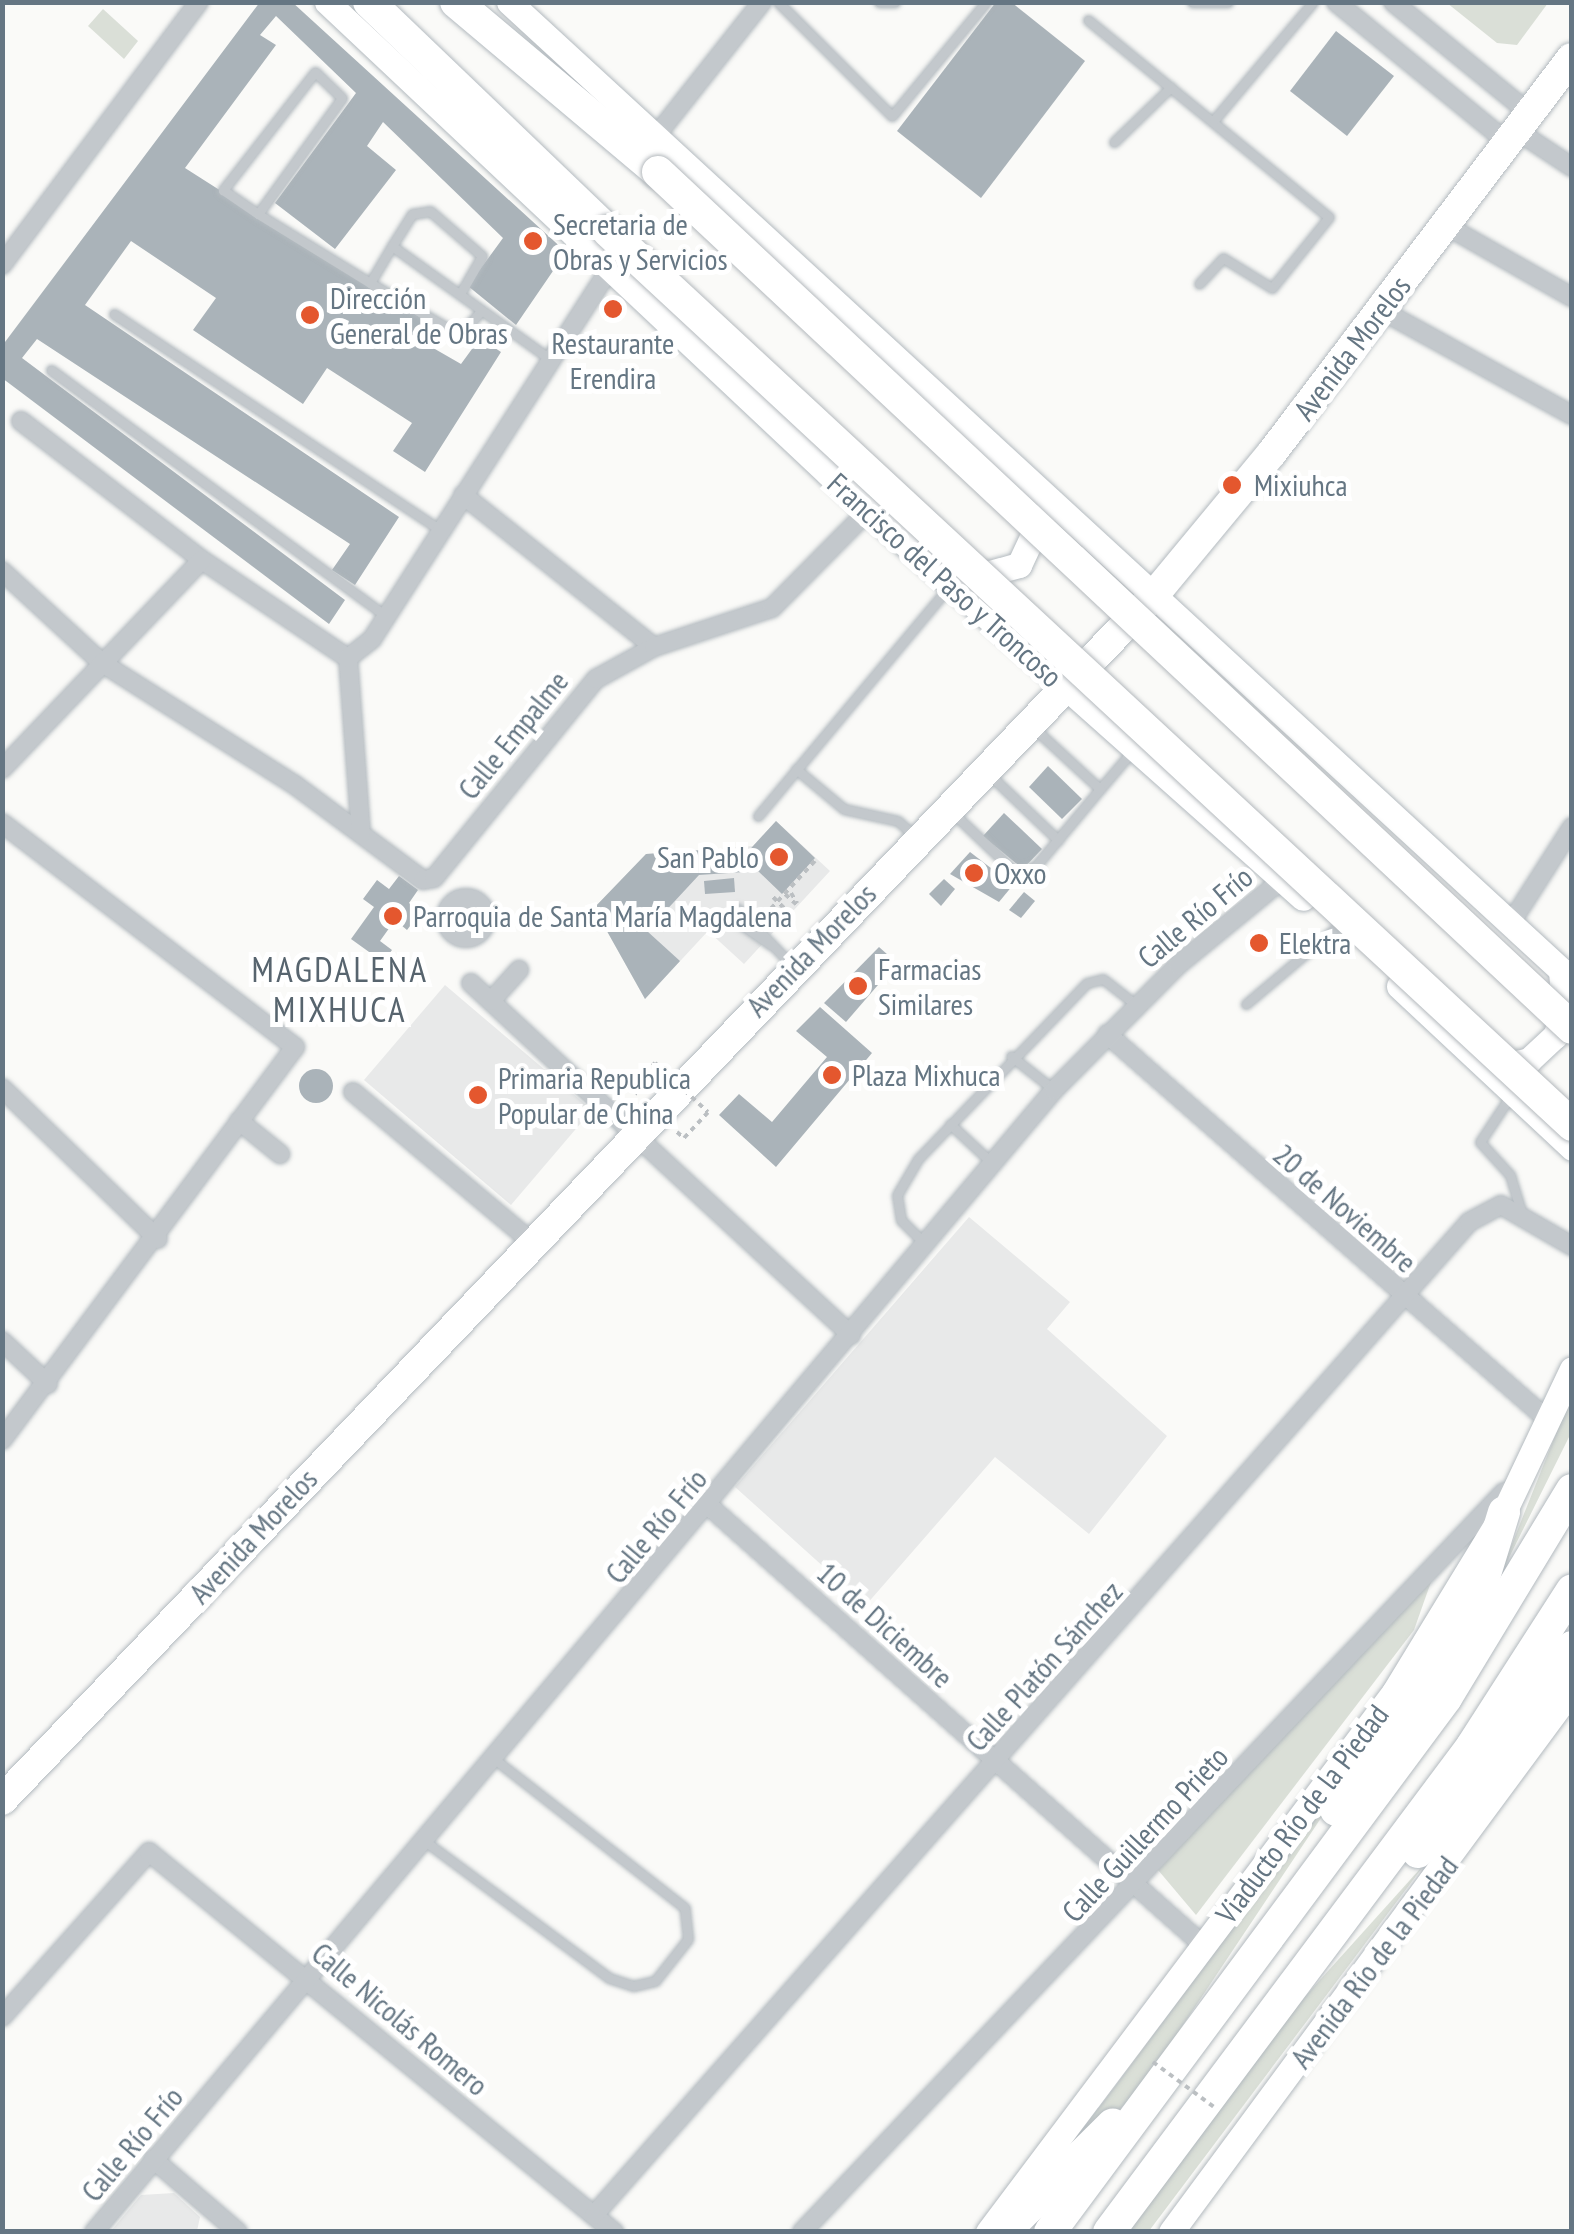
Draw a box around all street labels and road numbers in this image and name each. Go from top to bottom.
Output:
street label: Avenida Morelos [1286,269,1418,427]
street label: Francisco del Paso y Troncoso [820,465,1070,695]
street label: Calle Empalme [450,664,576,806]
street label: Calle Río Frío [1130,859,1260,975]
street label: Avenida Morelos [739,876,883,1024]
street label: 20 de Noviembre [1266,1136,1424,1280]
street label: Avenida Morelos [181,1461,325,1611]
street label: Calle Río Frío [598,1461,714,1591]
street label: 10 de Diciembre [810,1555,960,1695]
street label: Calle Platón Sánchez [958,1574,1130,1758]
street label: Viaducto Río de la Piedad [1208,1698,1396,1930]
street label: Calle Guillermo Prieto [1055,1739,1235,1929]
street label: Avenida Río de la Piedad [1283,1849,1465,2075]
street label: Calle Nicolás Romero [305,1935,495,2103]
street label: Calle Río Frío [74,2079,190,2209]

